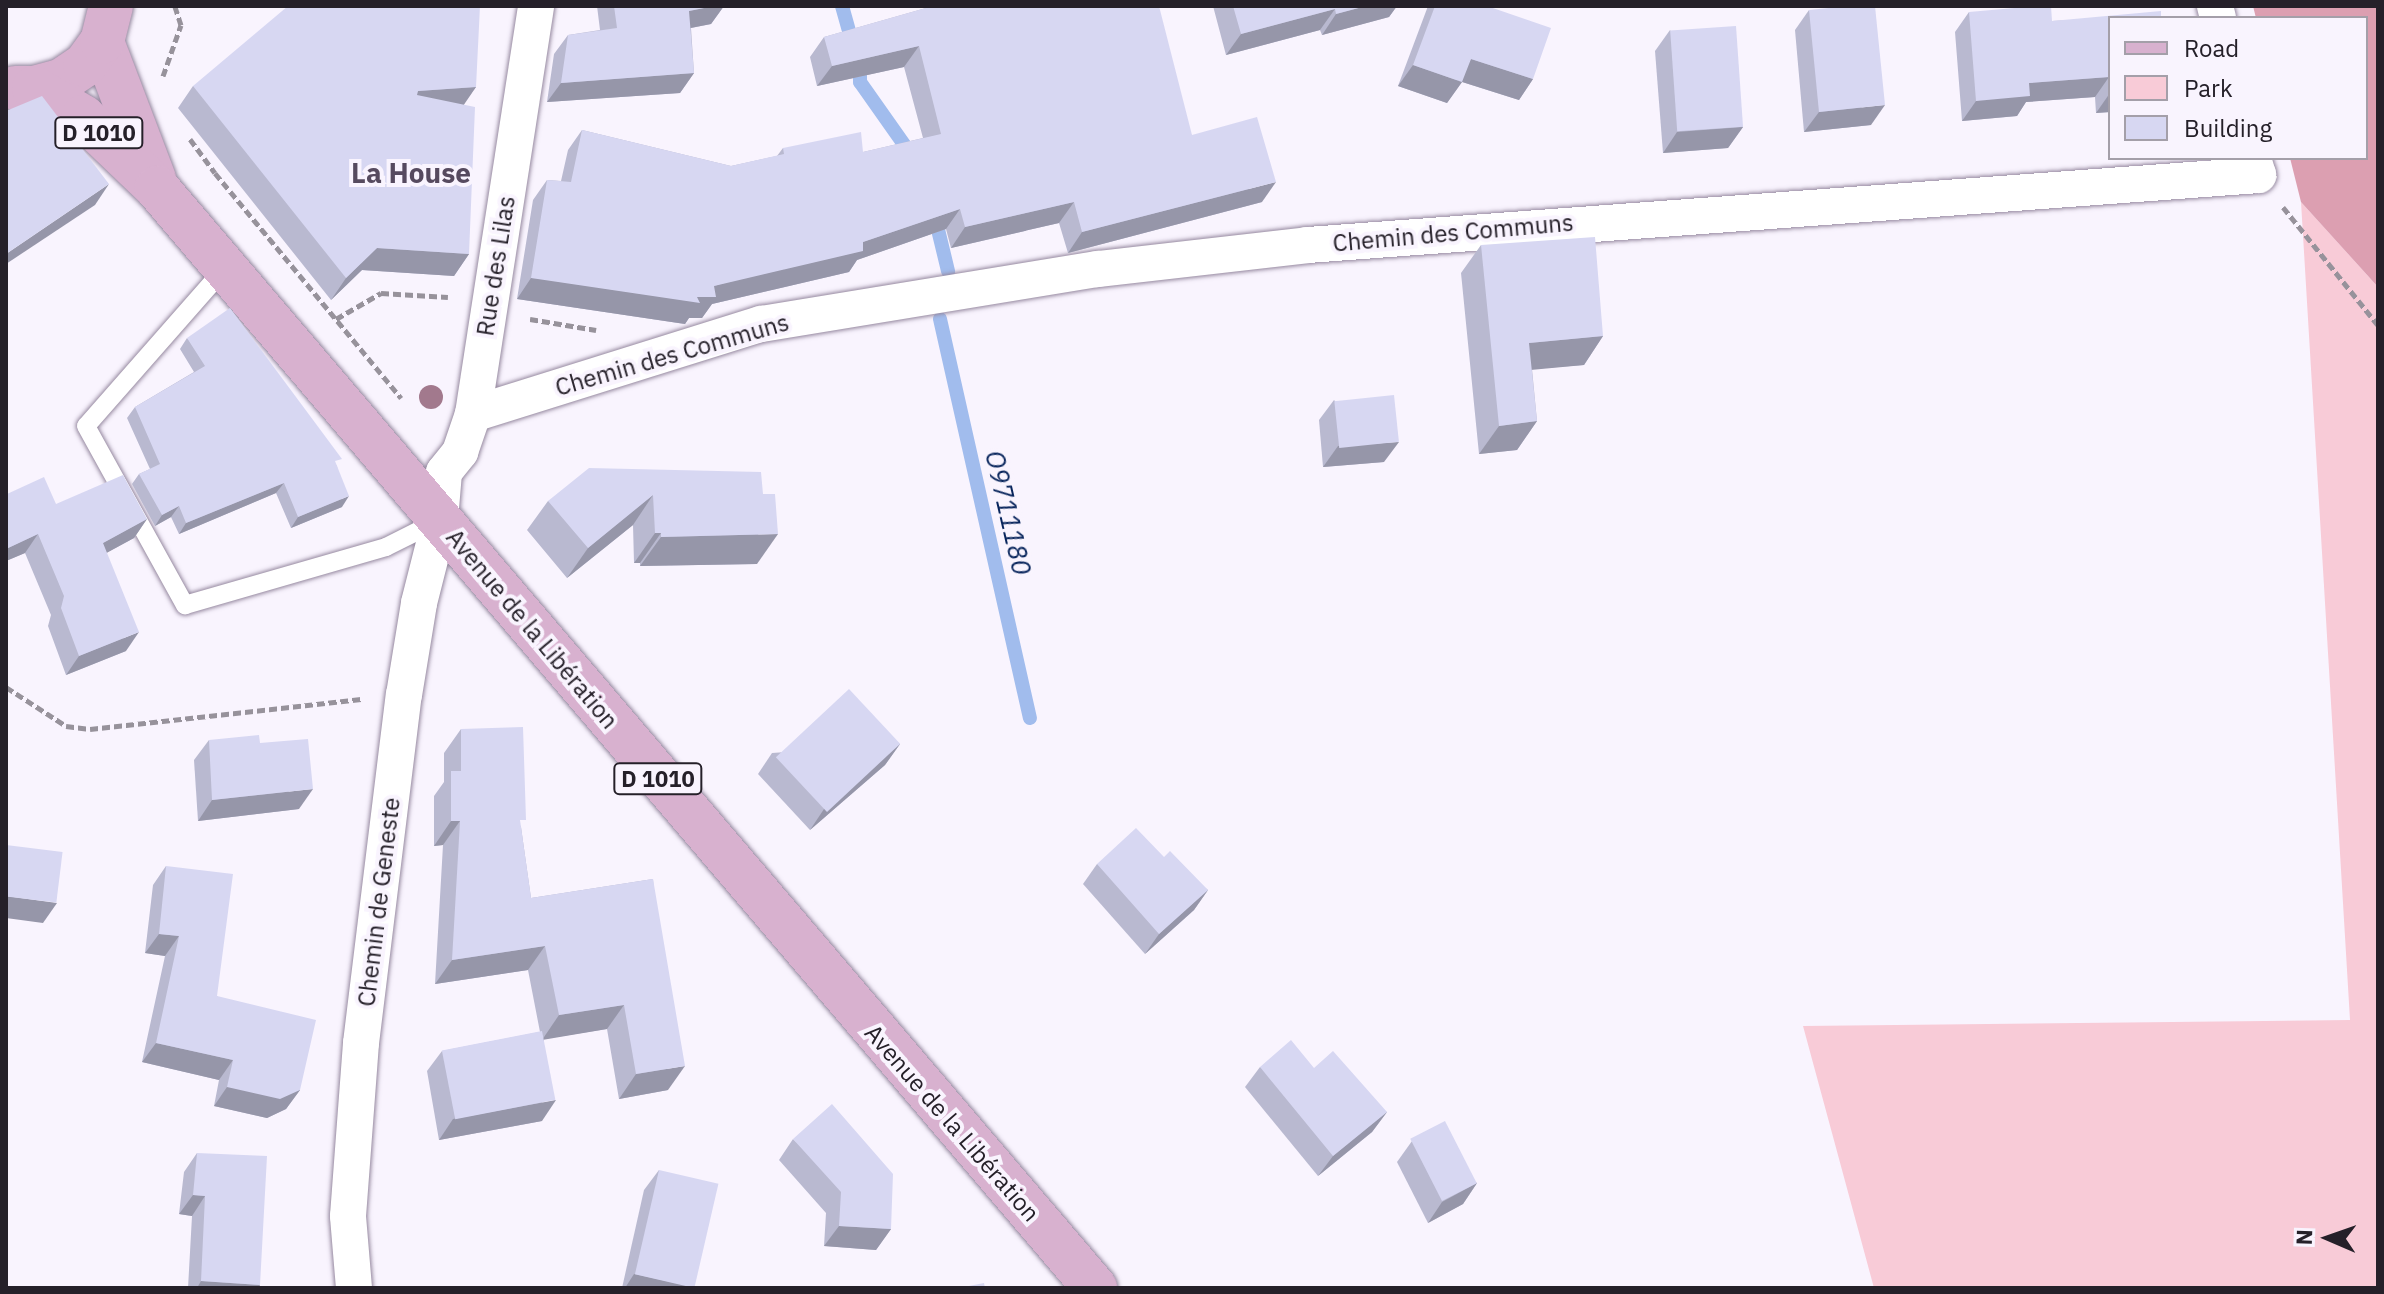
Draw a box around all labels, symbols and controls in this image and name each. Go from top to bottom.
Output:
legend [2108,16,2368,160]
text: Road [2184,32,2239,64]
text: Park [2184,72,2233,104]
text: Building [2184,112,2272,144]
road number: D 1010 [53,115,145,151]
district label: La House [351,156,471,190]
street label: Rue des Lilas [471,194,521,338]
street label: Chemin des Communs [1331,208,1575,258]
street label: Chemin des Communs [552,308,792,402]
water label: O9711180 [979,448,1037,578]
street label: Avenue de la Libération [440,523,624,735]
road number: D 1010 [612,761,704,797]
street label: Chemin de Geneste [352,796,406,1008]
street label: Avenue de la Libération [859,1019,1045,1227]
north arrow [2288,1198,2368,1278]
text: N [2289,1229,2318,1246]

